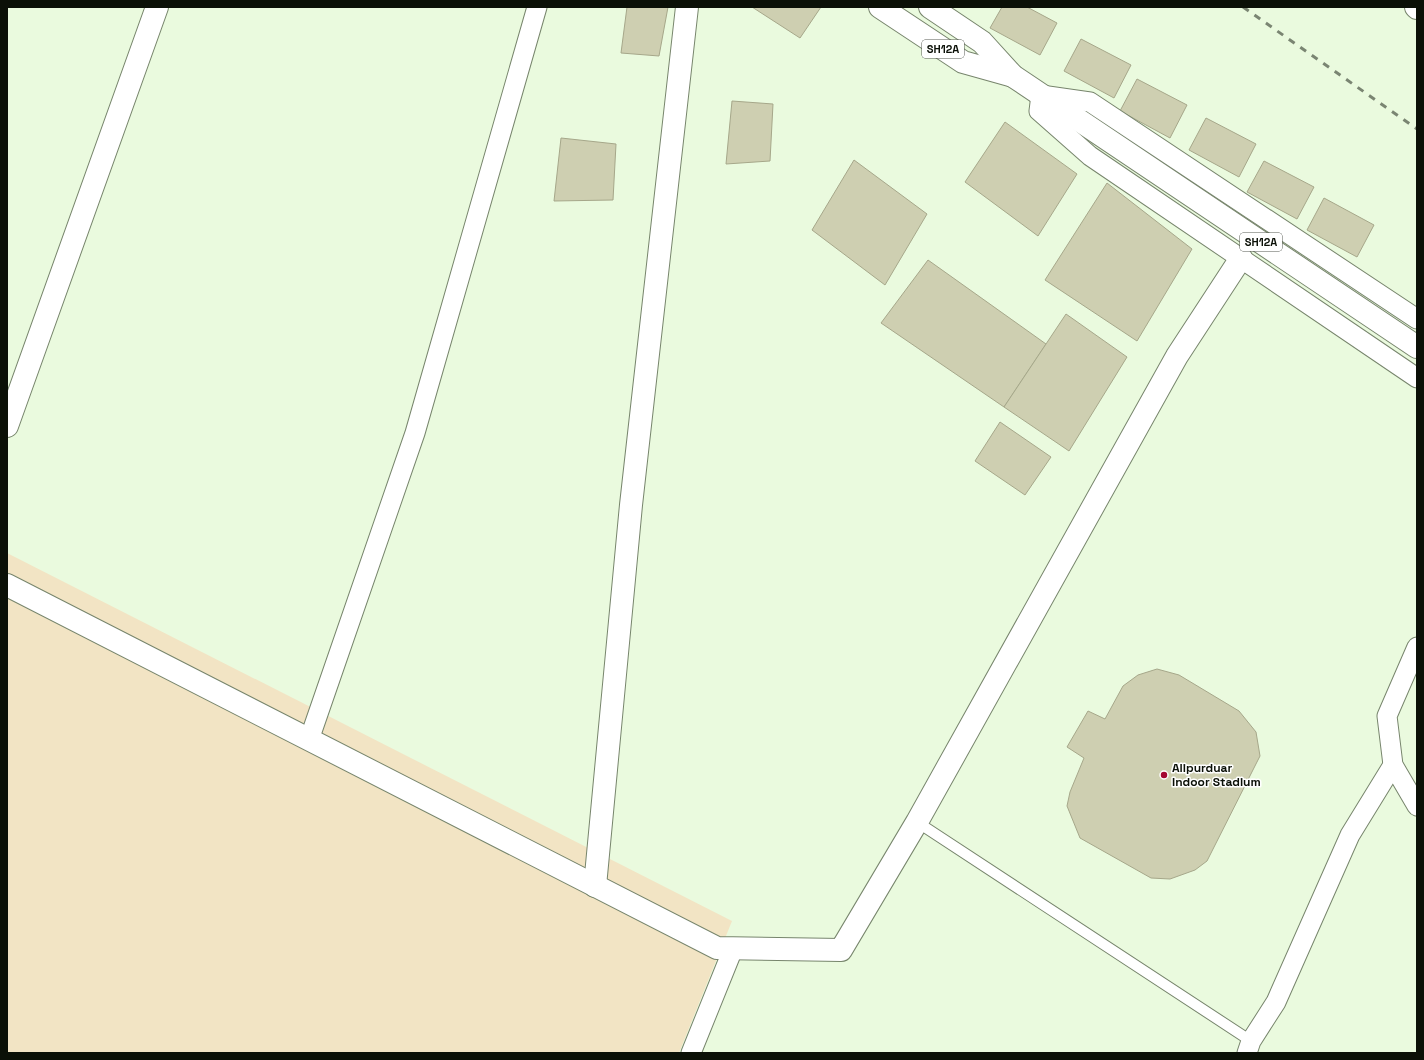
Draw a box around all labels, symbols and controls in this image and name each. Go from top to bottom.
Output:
road number: SH12A [922,40,964,58]
road number: SH12A [1240,233,1282,251]
place label: Alipurduar Indoor Stadium [1172,760,1261,790]
marker: Alipurduar Indoor Stadium [1159,770,1169,780]

